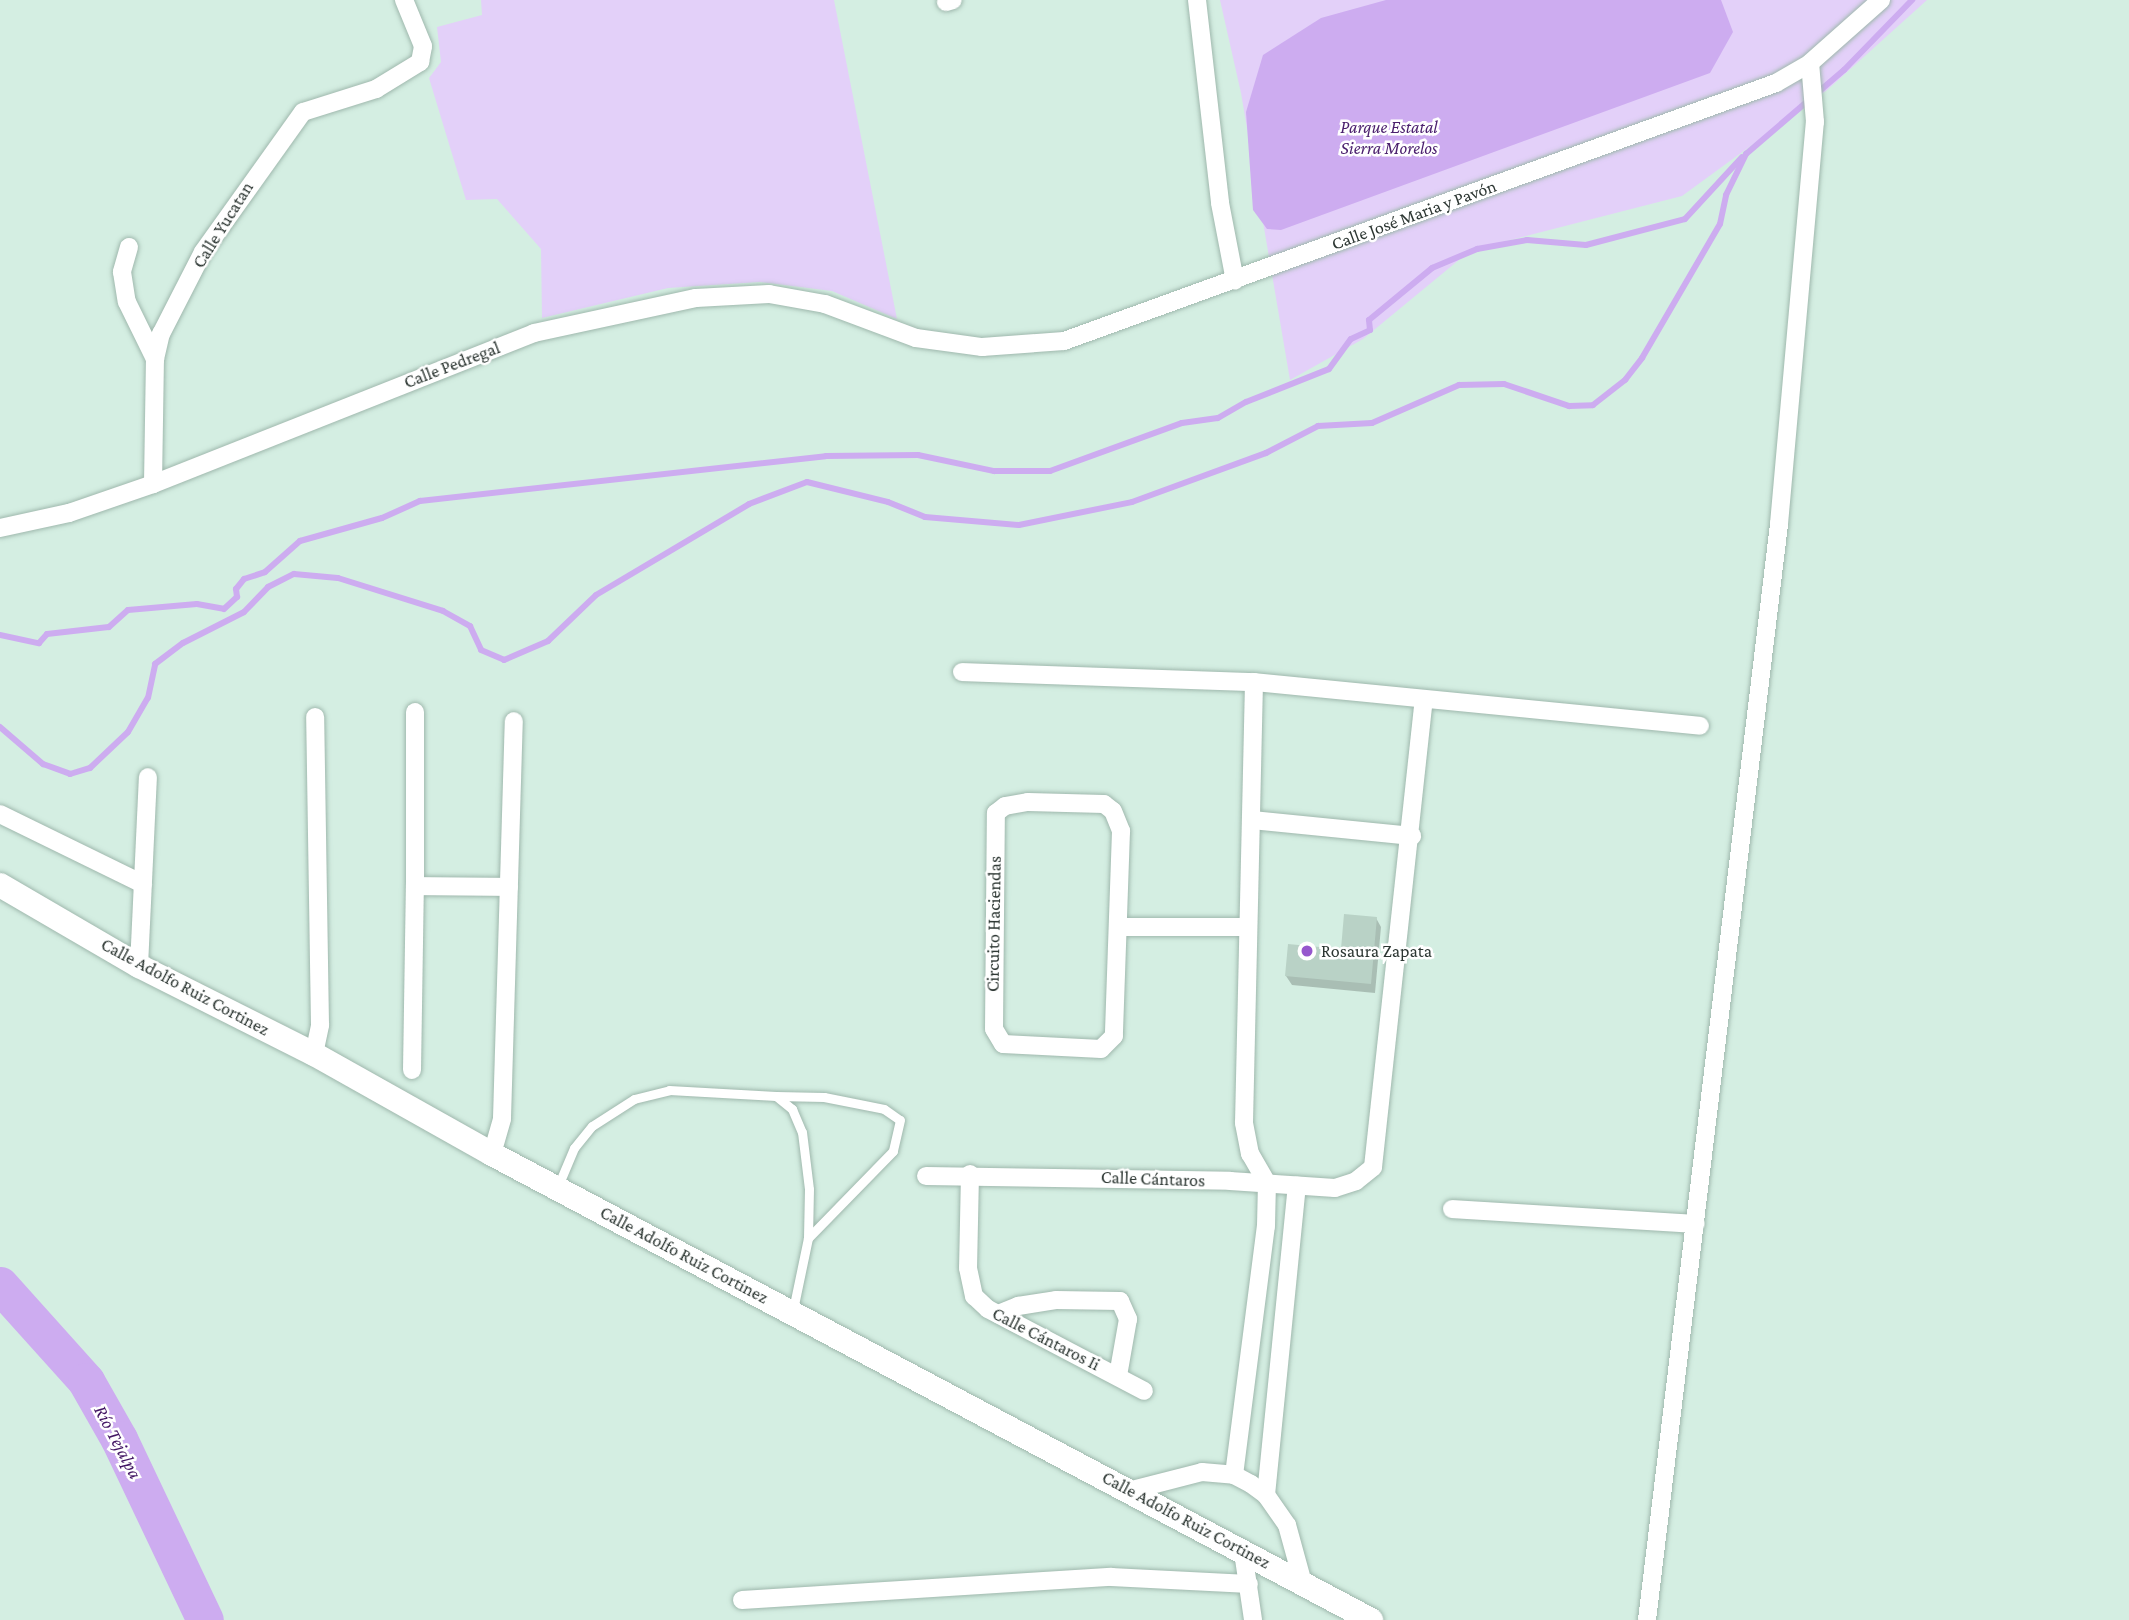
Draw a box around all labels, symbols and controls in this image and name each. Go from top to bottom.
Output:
park label: Parque Estatal Sierra Morelos [1340,117,1438,160]
street label: Calle José Maria y Pavón [1329,175,1499,255]
street label: Calle Yucatan [188,178,258,272]
street label: Calle Pedregal [401,337,503,393]
street label: Circuito Haciendas [982,856,1006,992]
street label: Calle Adolfo Ruiz Cortinez [97,934,273,1040]
place label: Rosaura Zapata [1321,940,1432,962]
marker: Rosaura Zapata [1299,943,1315,959]
street label: Calle Cántaros [1100,1166,1206,1192]
street label: Calle Adolfo Ruiz Cortinez [596,1202,772,1308]
street label: Calle Cántaros Ii [989,1303,1103,1375]
water label: Río Tejalpa [89,1401,147,1483]
street label: Calle Adolfo Ruiz Cortinez [1098,1467,1274,1573]

